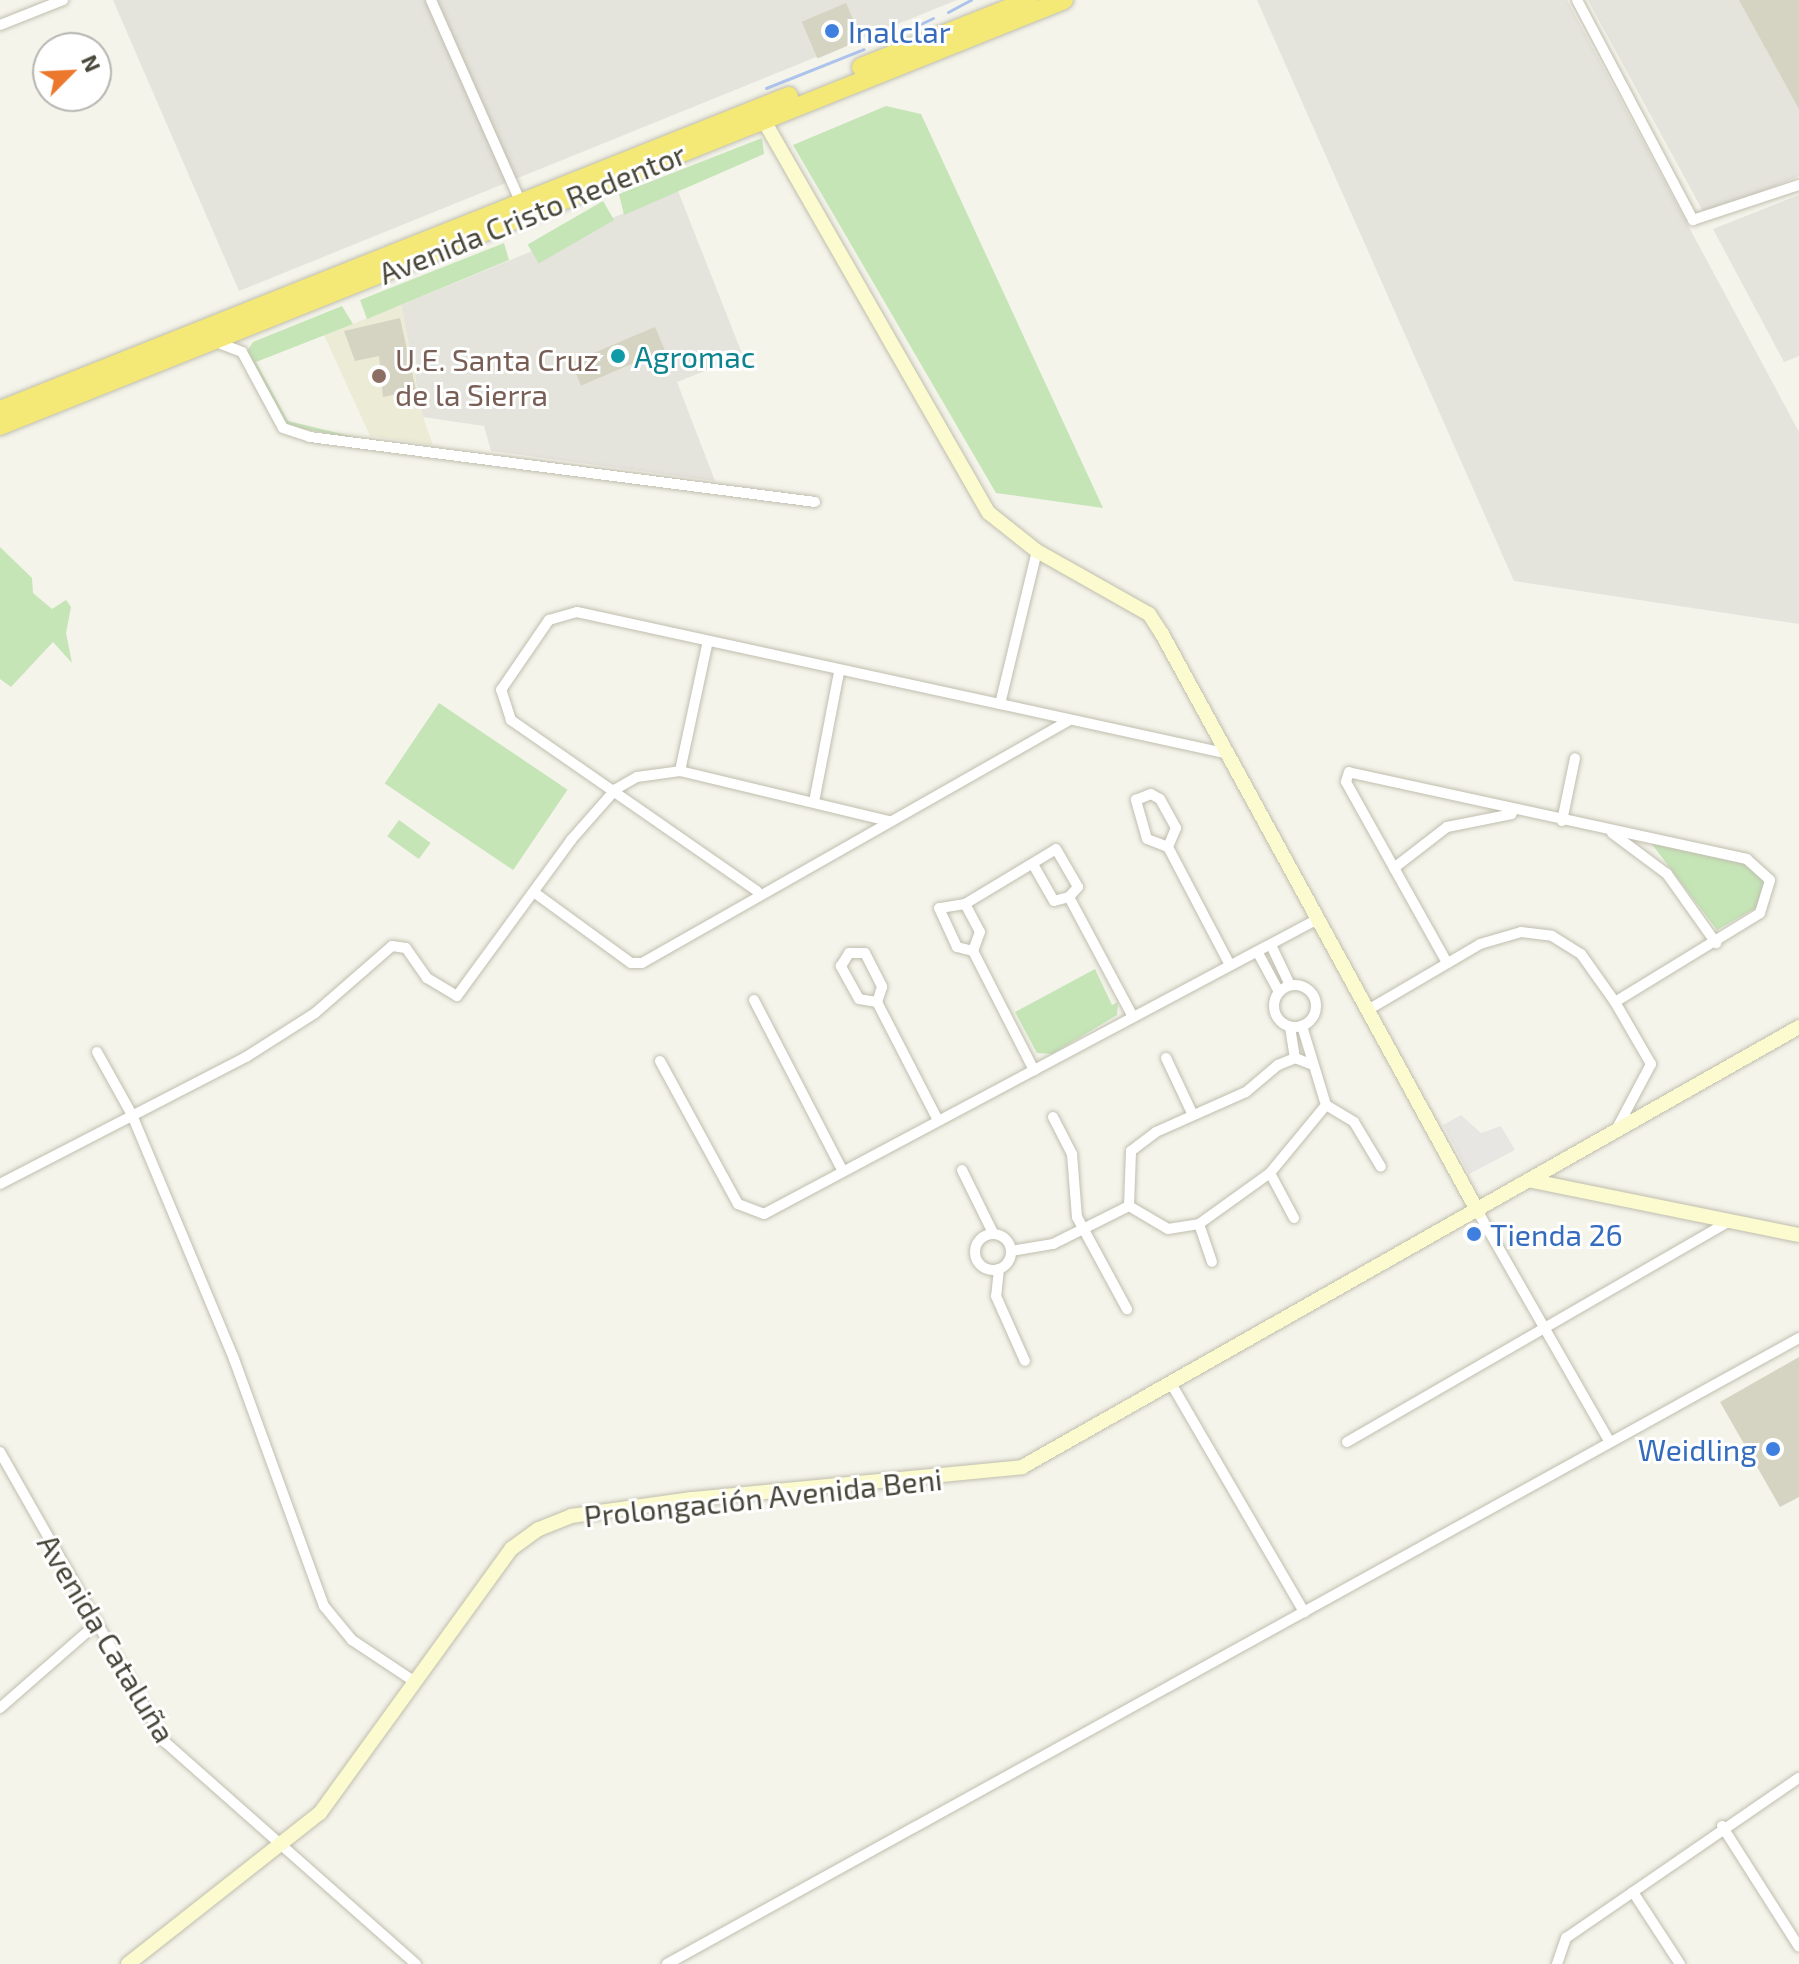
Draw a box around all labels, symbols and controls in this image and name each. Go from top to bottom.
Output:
place label: Inalclar [848,13,951,49]
marker: Inalclar [823,22,841,40]
north arrow [32,32,112,112]
text: N [77,50,107,76]
street label: Avenida Cristo Redentor [373,135,691,291]
place label: Agromac [634,338,755,374]
place label: U.E. Santa Cruz de la Sierra [395,341,599,412]
marker: Agromac [609,347,627,365]
marker: U.E. Santa Cruz de la Sierra [370,367,388,385]
place label: Tienda 26 [1490,1216,1623,1252]
marker: Tienda 26 [1465,1225,1483,1243]
place label: Weidling [1638,1431,1757,1467]
marker: Weidling [1764,1440,1782,1458]
street label: Prolongación Avenida Beni [582,1460,944,1534]
street label: Avenida Cataluña [31,1527,183,1749]

